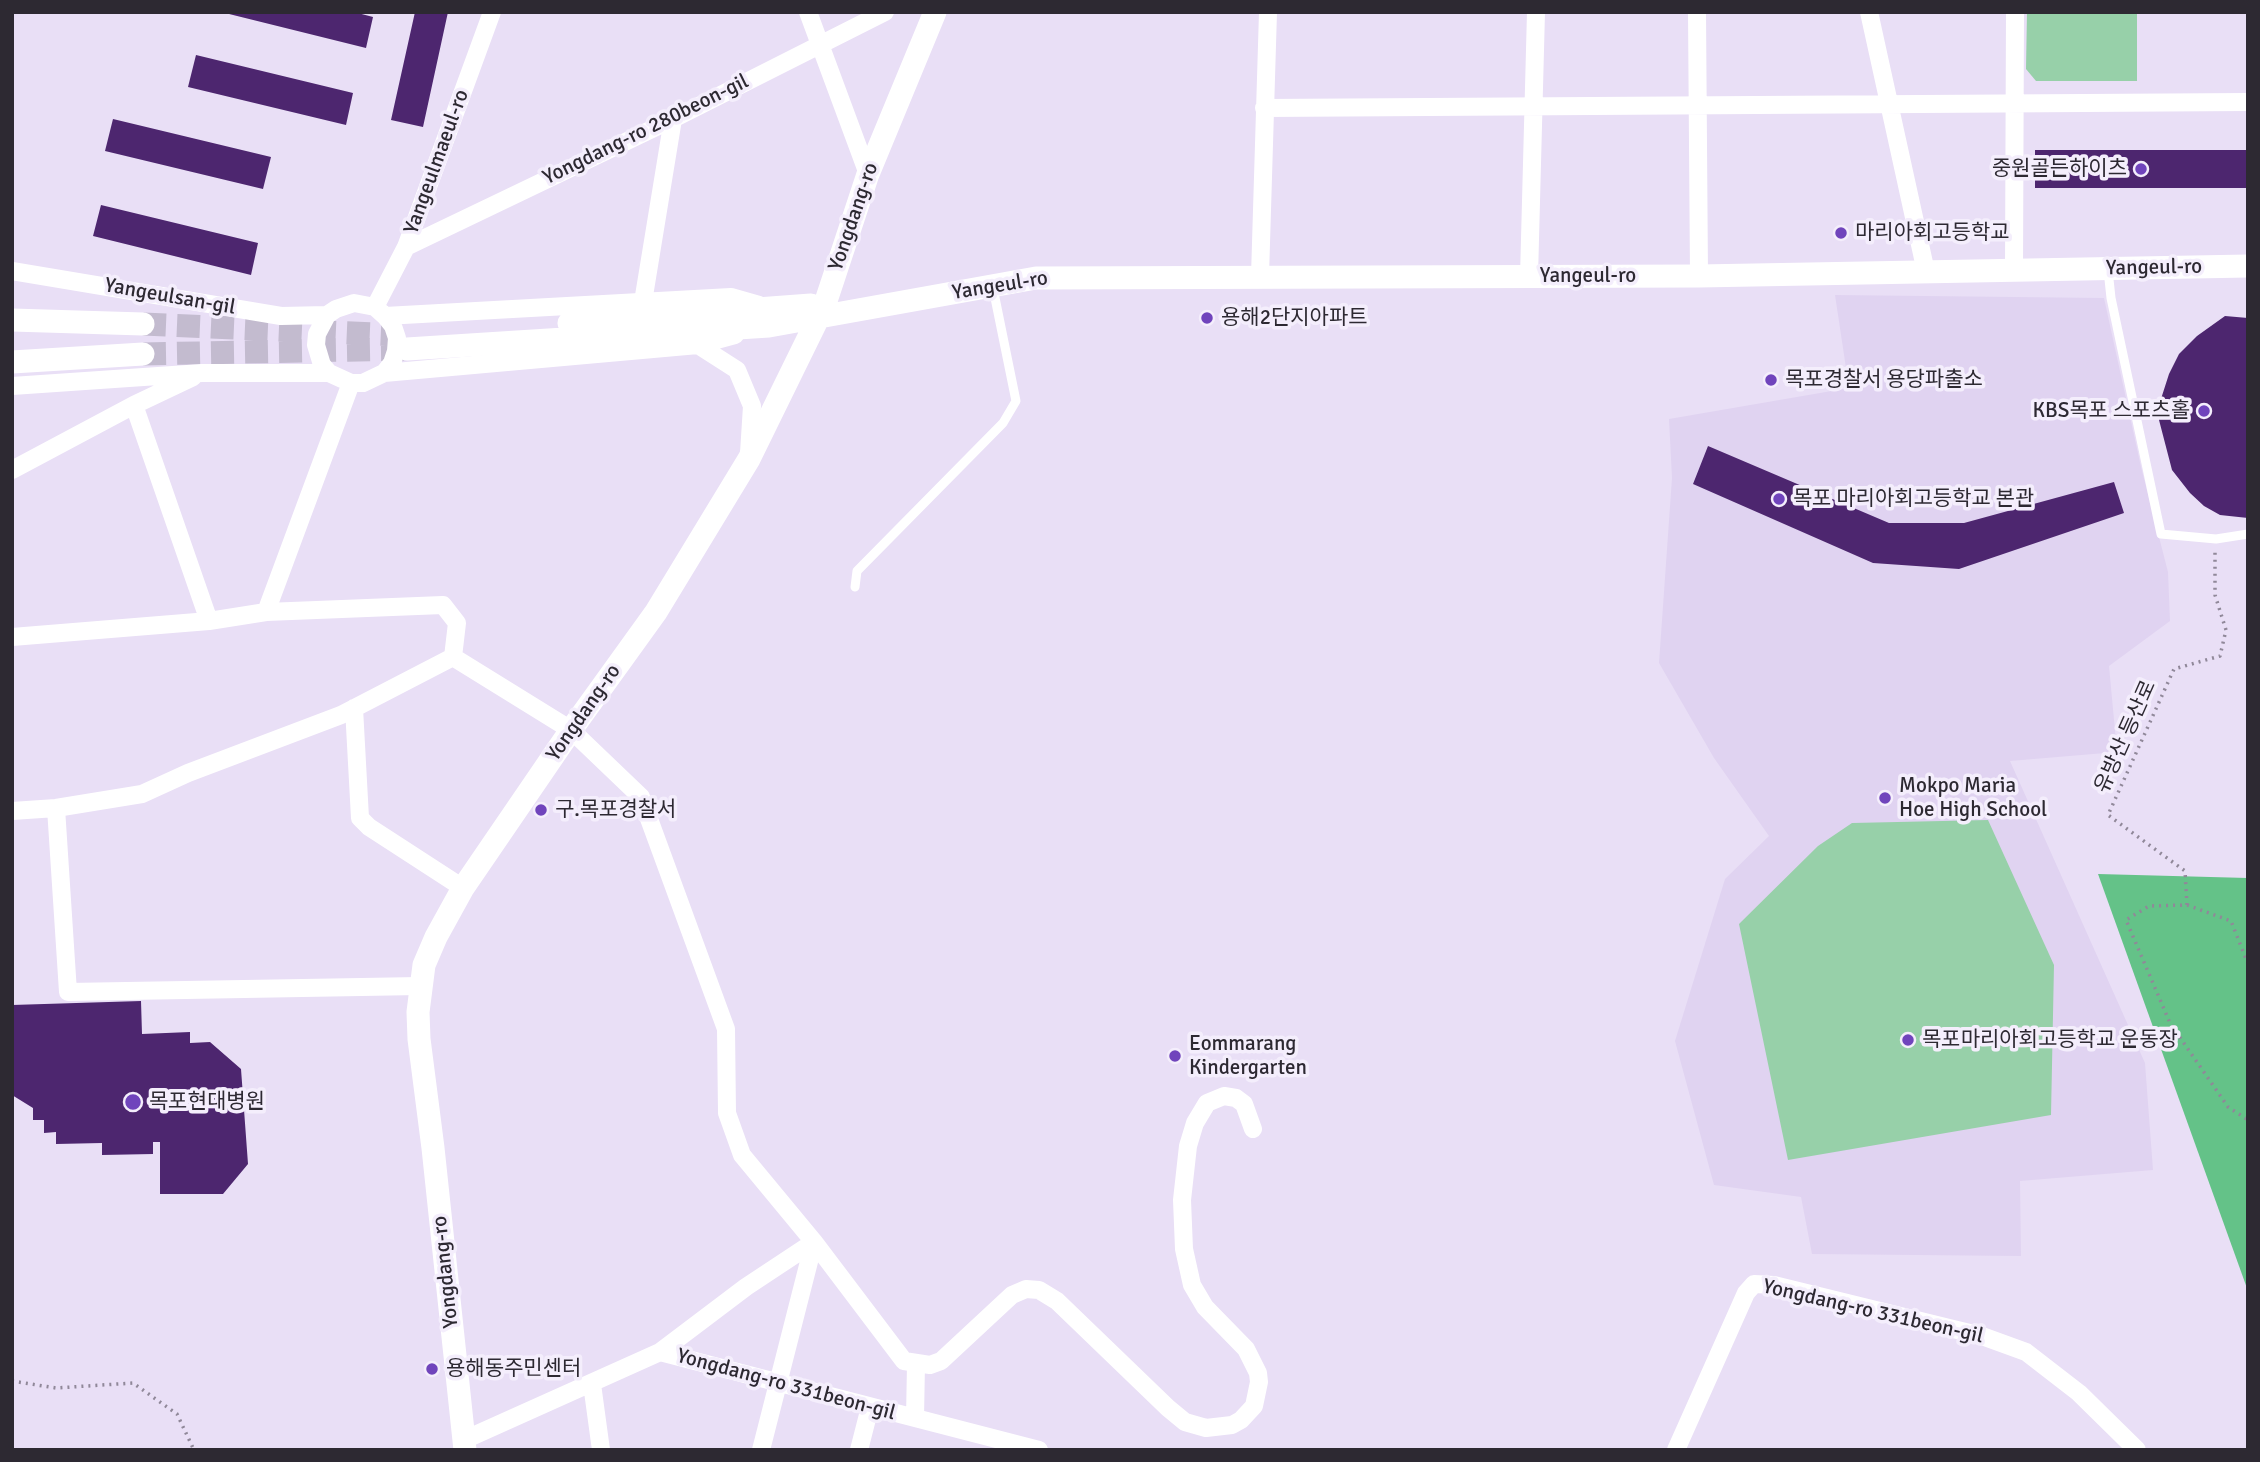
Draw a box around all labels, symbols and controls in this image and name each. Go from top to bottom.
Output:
street label: Yongdang-ro 280beon-gil [539,69,753,191]
street label: Yangeulmaeul-ro [399,86,475,238]
place label: 중원골든하이츠 [1992,156,2127,182]
street label: Yongdang-ro [824,160,884,274]
marker: 중원골든하이츠 [2133,161,2149,177]
place label: 마리아회고등학교 [1855,220,2010,246]
marker: 마리아회고등학교 [1833,225,1849,241]
street label: Yangeul-ro [2106,255,2202,281]
street label: Yangeul-ro [1540,263,1636,289]
street label: Yangeul-ro [950,266,1050,306]
street label: Yangeulsan-gil [103,273,237,321]
place label: 용해2단지아파트 [1221,305,1368,331]
marker: 용해2단지아파트 [1199,310,1215,326]
place label: 목포경찰서 용당파출소 [1785,367,1983,393]
marker: 목포경찰서 용당파출소 [1763,372,1779,388]
place label: KBS목포 스포츠홀 [2033,398,2190,424]
marker: KBS목포 스포츠홀 [2196,403,2212,419]
place label: 목포 마리아회고등학교 본관 [1793,486,2034,512]
marker: 목포 마리아회고등학교 본관 [1771,491,1787,507]
street label: Yongdang-ro [541,660,627,766]
street label: 유방산 등산로 [2090,677,2162,797]
place label: Mokpo Maria Hoe High School [1899,773,2047,823]
marker: Mokpo Maria Hoe High School [1877,790,1893,806]
place label: 구.목포경찰서 [555,797,676,823]
marker: 구.목포경찰서 [533,802,549,818]
place label: 목포마리아회고등학교 운동장 [1922,1027,2178,1053]
place label: Eommarang Kindergarten [1189,1031,1307,1081]
marker: 목포마리아회고등학교 운동장 [1900,1032,1916,1048]
marker: Eommarang Kindergarten [1167,1048,1183,1064]
place label: 목포현대병원 [149,1089,265,1115]
marker: 목포현대병원 [123,1092,143,1112]
street label: Yongdang-ro [428,1215,464,1329]
street label: Yongdang-ro 331beon-gil [1760,1274,1986,1350]
street label: Yongdang-ro 331beon-gil [674,1344,898,1426]
place label: 용해동주민센터 [446,1356,581,1382]
marker: 용해동주민센터 [424,1361,440,1377]

